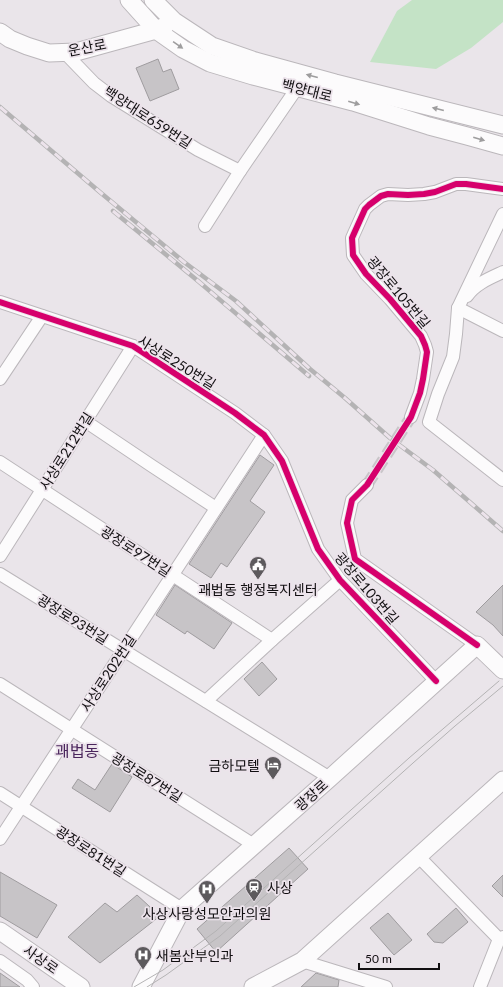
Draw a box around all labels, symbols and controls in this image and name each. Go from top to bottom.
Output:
street label: 운산로 [66,35,108,59]
one-way arrow [173,41,183,49]
one-way arrow [306,73,318,79]
street label: 백양대로 [280,76,334,105]
street label: 백양대로659번길 [101,82,195,152]
one-way arrow [349,100,361,106]
one-way arrow [432,105,444,111]
one-way arrow [473,136,485,142]
street label: 광장로105번길 [364,253,434,331]
street label: 사상로250번길 [135,331,219,393]
street label: 사상로212번길 [35,409,97,493]
street label: 광장로97번길 [98,522,174,580]
street label: 광장로103번길 [331,549,403,627]
public building icon: 괘법동 행정복지센터 [248,555,268,580]
place label: 괘법동 행정복지센터 [198,581,318,598]
street label: 광장로93번길 [34,590,112,648]
street label: 사상로202번길 [77,631,139,715]
district label: 괘법동 [55,741,99,760]
street label: 광장로87번길 [108,748,186,806]
hotel icon: 금하모텔 [263,755,283,780]
place label: 금하모텔 [208,757,260,774]
street label: 광장로 [291,776,331,814]
street label: 광장로81번길 [53,822,129,880]
station icon: 사상 [244,877,264,902]
hospital icon: 사상사랑성모안과의원 [197,879,217,904]
place label: 사상 [267,879,293,896]
place label: 사상사랑성모안과의원 [143,905,271,922]
street label: 사상로 [20,941,62,977]
hospital icon: 새봄산부인과 [133,945,153,970]
scale bar [359,945,439,971]
place label: 새봄산부인과 [156,947,233,964]
text: 50 m [365,951,392,966]

